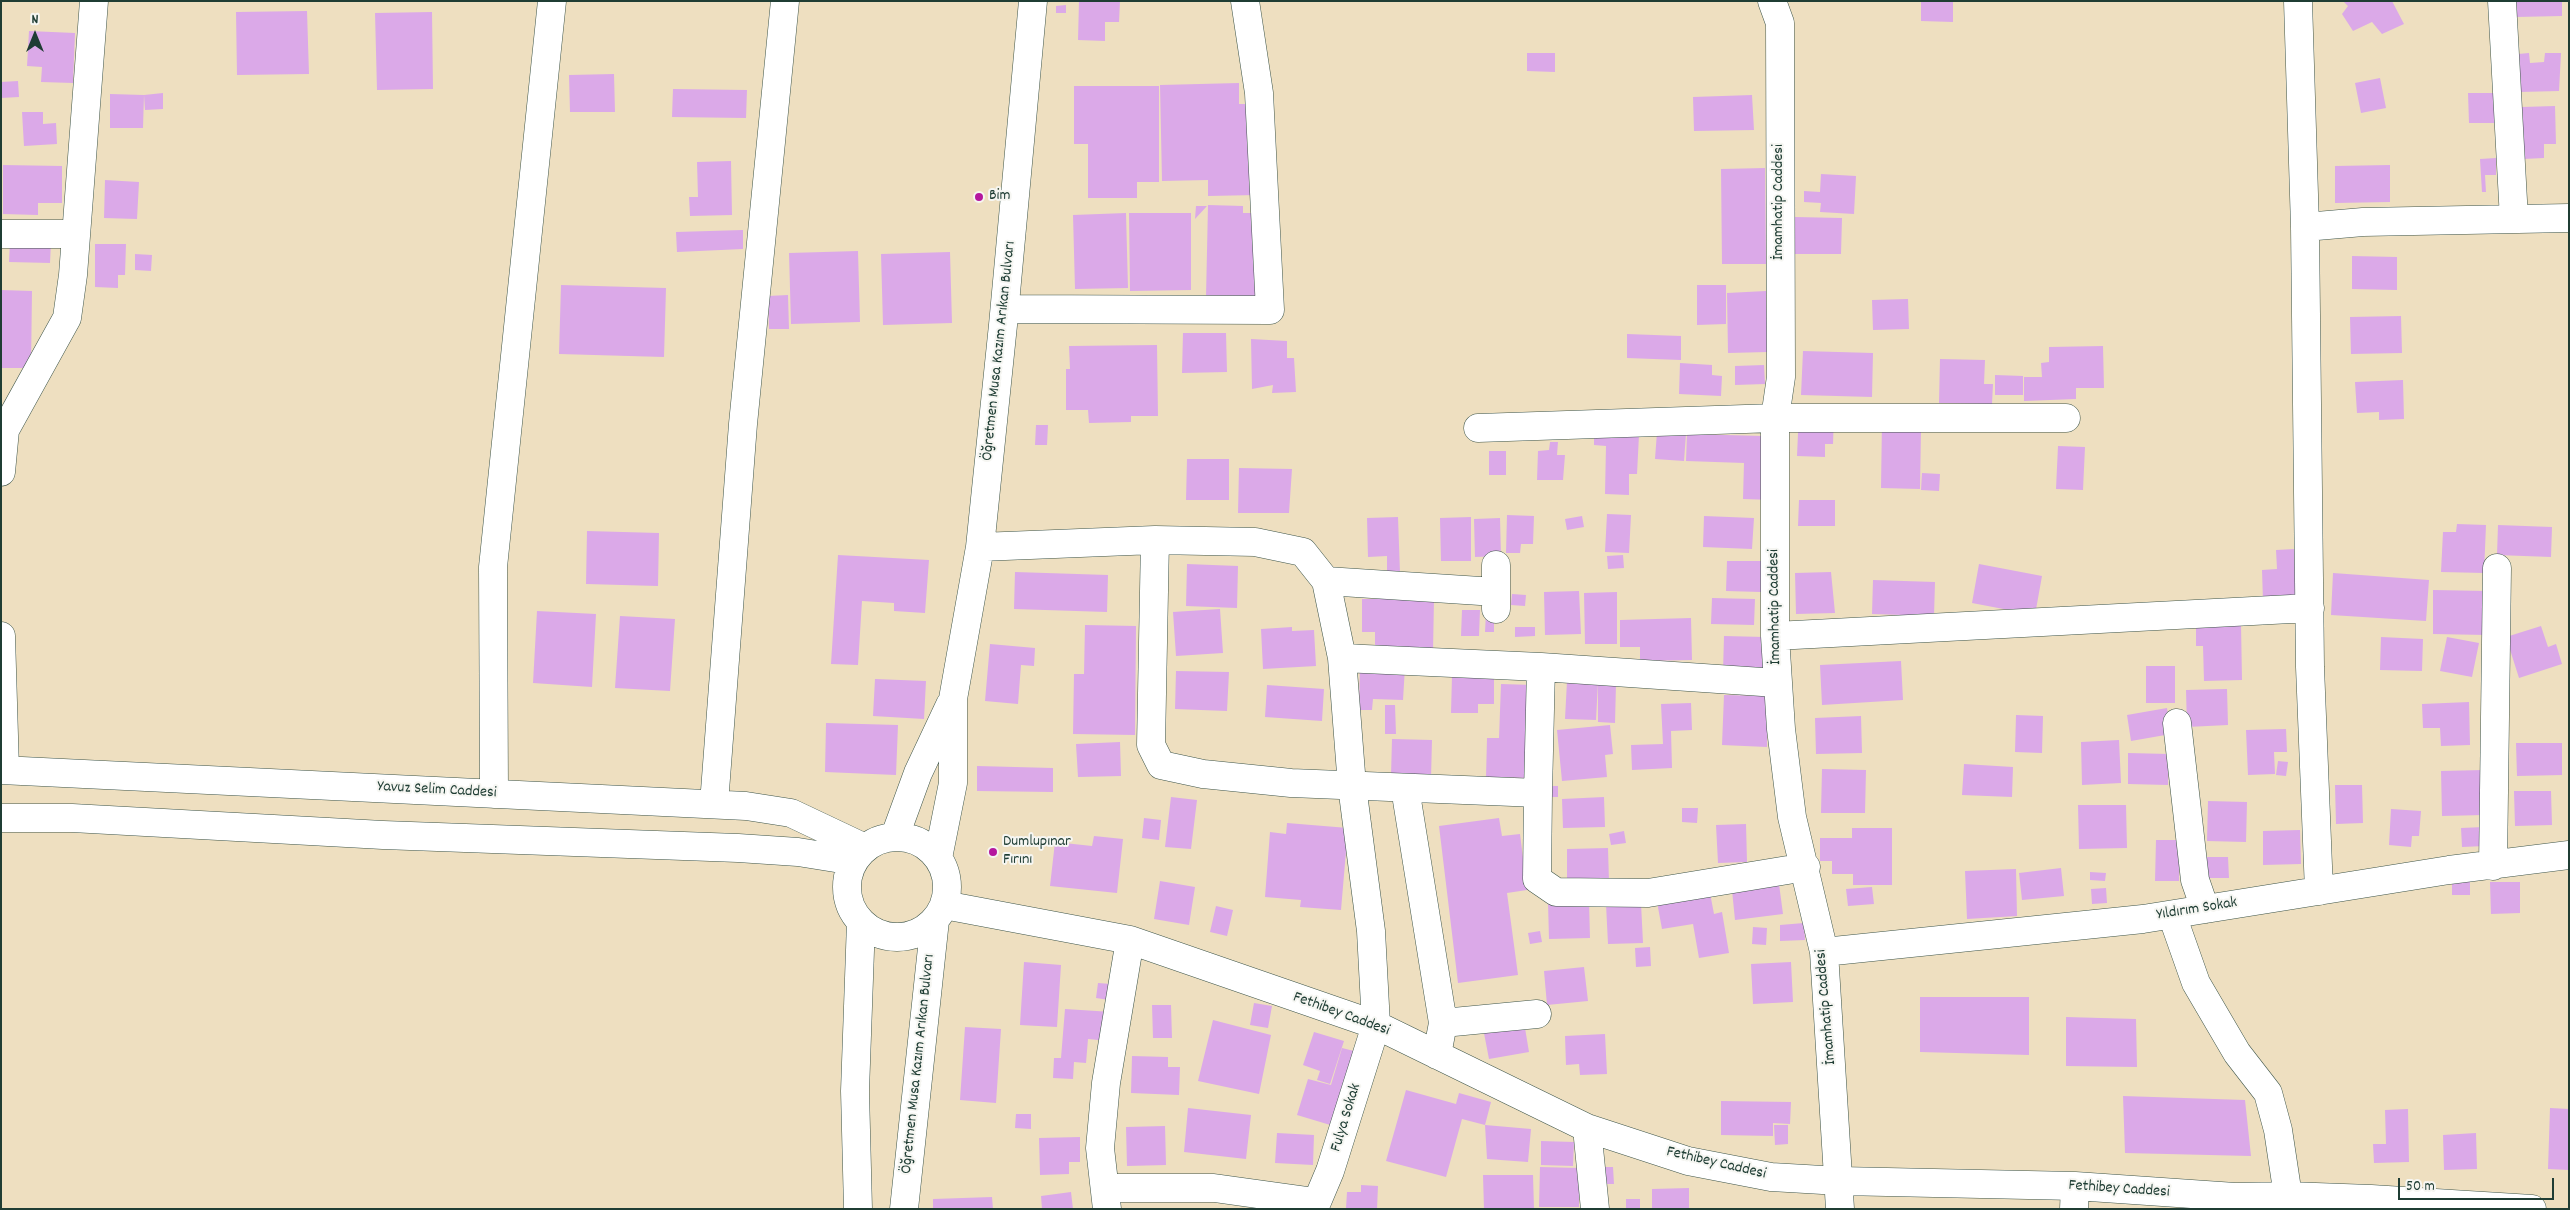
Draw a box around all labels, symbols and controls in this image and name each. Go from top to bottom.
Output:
north arrow [10,10,60,60]
text: N [32,10,38,30]
street label: İmamhatip Caddesi [1770,144,1790,260]
place label: Bim [989,187,1011,207]
marker: Bim [973,191,985,203]
street label: Öğretmen Musa Kazım Arıkan Bulvarı [979,240,1021,462]
street label: İmamhatip Caddesi [1765,549,1787,665]
street label: Yavuz Selim Caddesi [377,778,497,804]
place label: Dumlupınar Fırını [1003,833,1071,871]
marker: Dumlupınar Fırını [987,846,999,858]
street label: Yıldırım Sokak [2155,894,2239,926]
street label: İmamhatip Caddesi [1812,948,1842,1066]
street label: Öğretmen Musa Kazım Arıkan Bulvarı [898,953,940,1175]
street label: Fethibey Caddesi [1290,989,1392,1041]
street label: Fulya Sokak [1328,1082,1366,1154]
street label: Fethibey Caddesi [1664,1143,1768,1185]
scale bar [2400,1168,2556,1200]
text: 50 m [2406,1176,2435,1198]
street label: Fethibey Caddesi [2068,1177,2170,1203]

